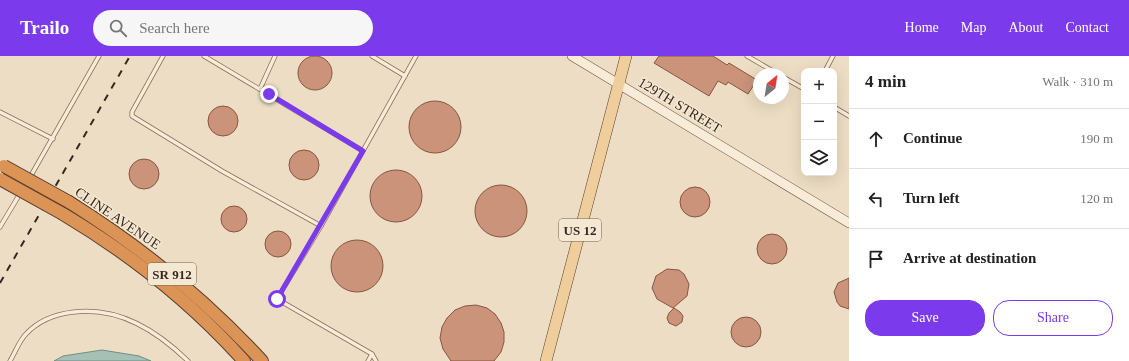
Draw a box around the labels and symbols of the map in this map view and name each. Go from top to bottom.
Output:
north arrow [753,68,789,104]
street label: 129TH STREET [635,75,724,136]
route end [260,85,278,103]
street label: CLINE AVENUE [72,184,163,253]
road number: US 12 [559,219,601,241]
road number: SR 912 [148,263,196,285]
route start [268,290,286,308]

